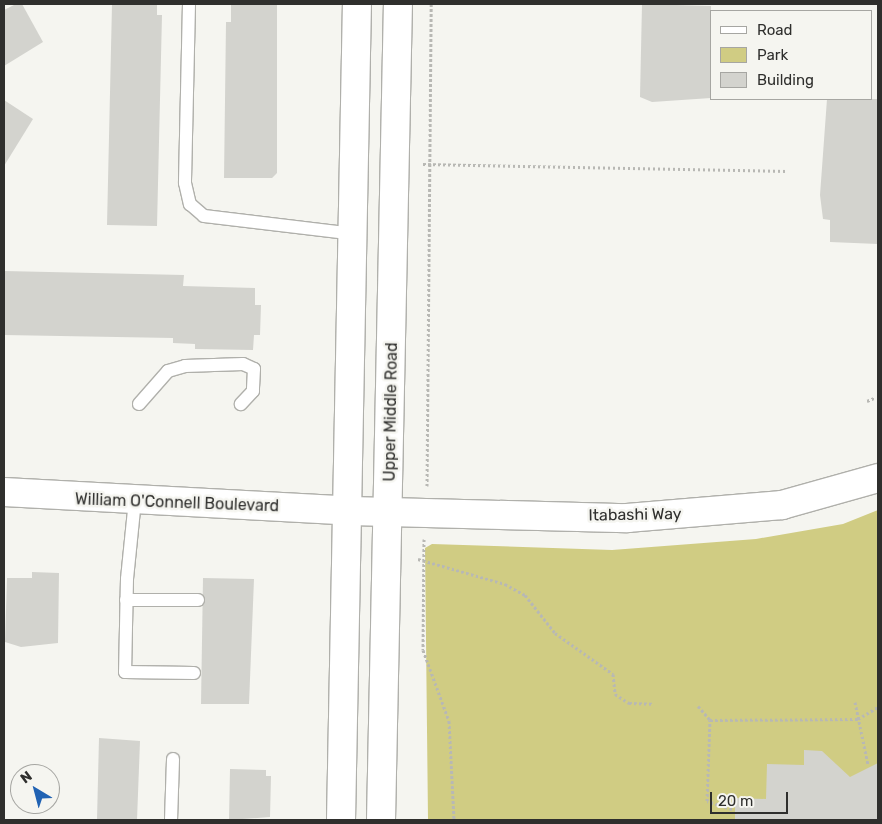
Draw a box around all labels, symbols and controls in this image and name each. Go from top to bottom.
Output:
legend [710,10,872,100]
text: Road [757,21,793,39]
text: Park [757,46,788,64]
text: Building [757,71,814,89]
street label: Upper Middle Road [380,342,402,482]
street label: William O'Connell Boulevard [75,490,279,516]
street label: Itabashi Way [588,505,682,525]
north arrow [10,764,60,814]
text: N [17,768,35,787]
scale bar [712,782,790,814]
text: 20 m [718,792,753,810]

